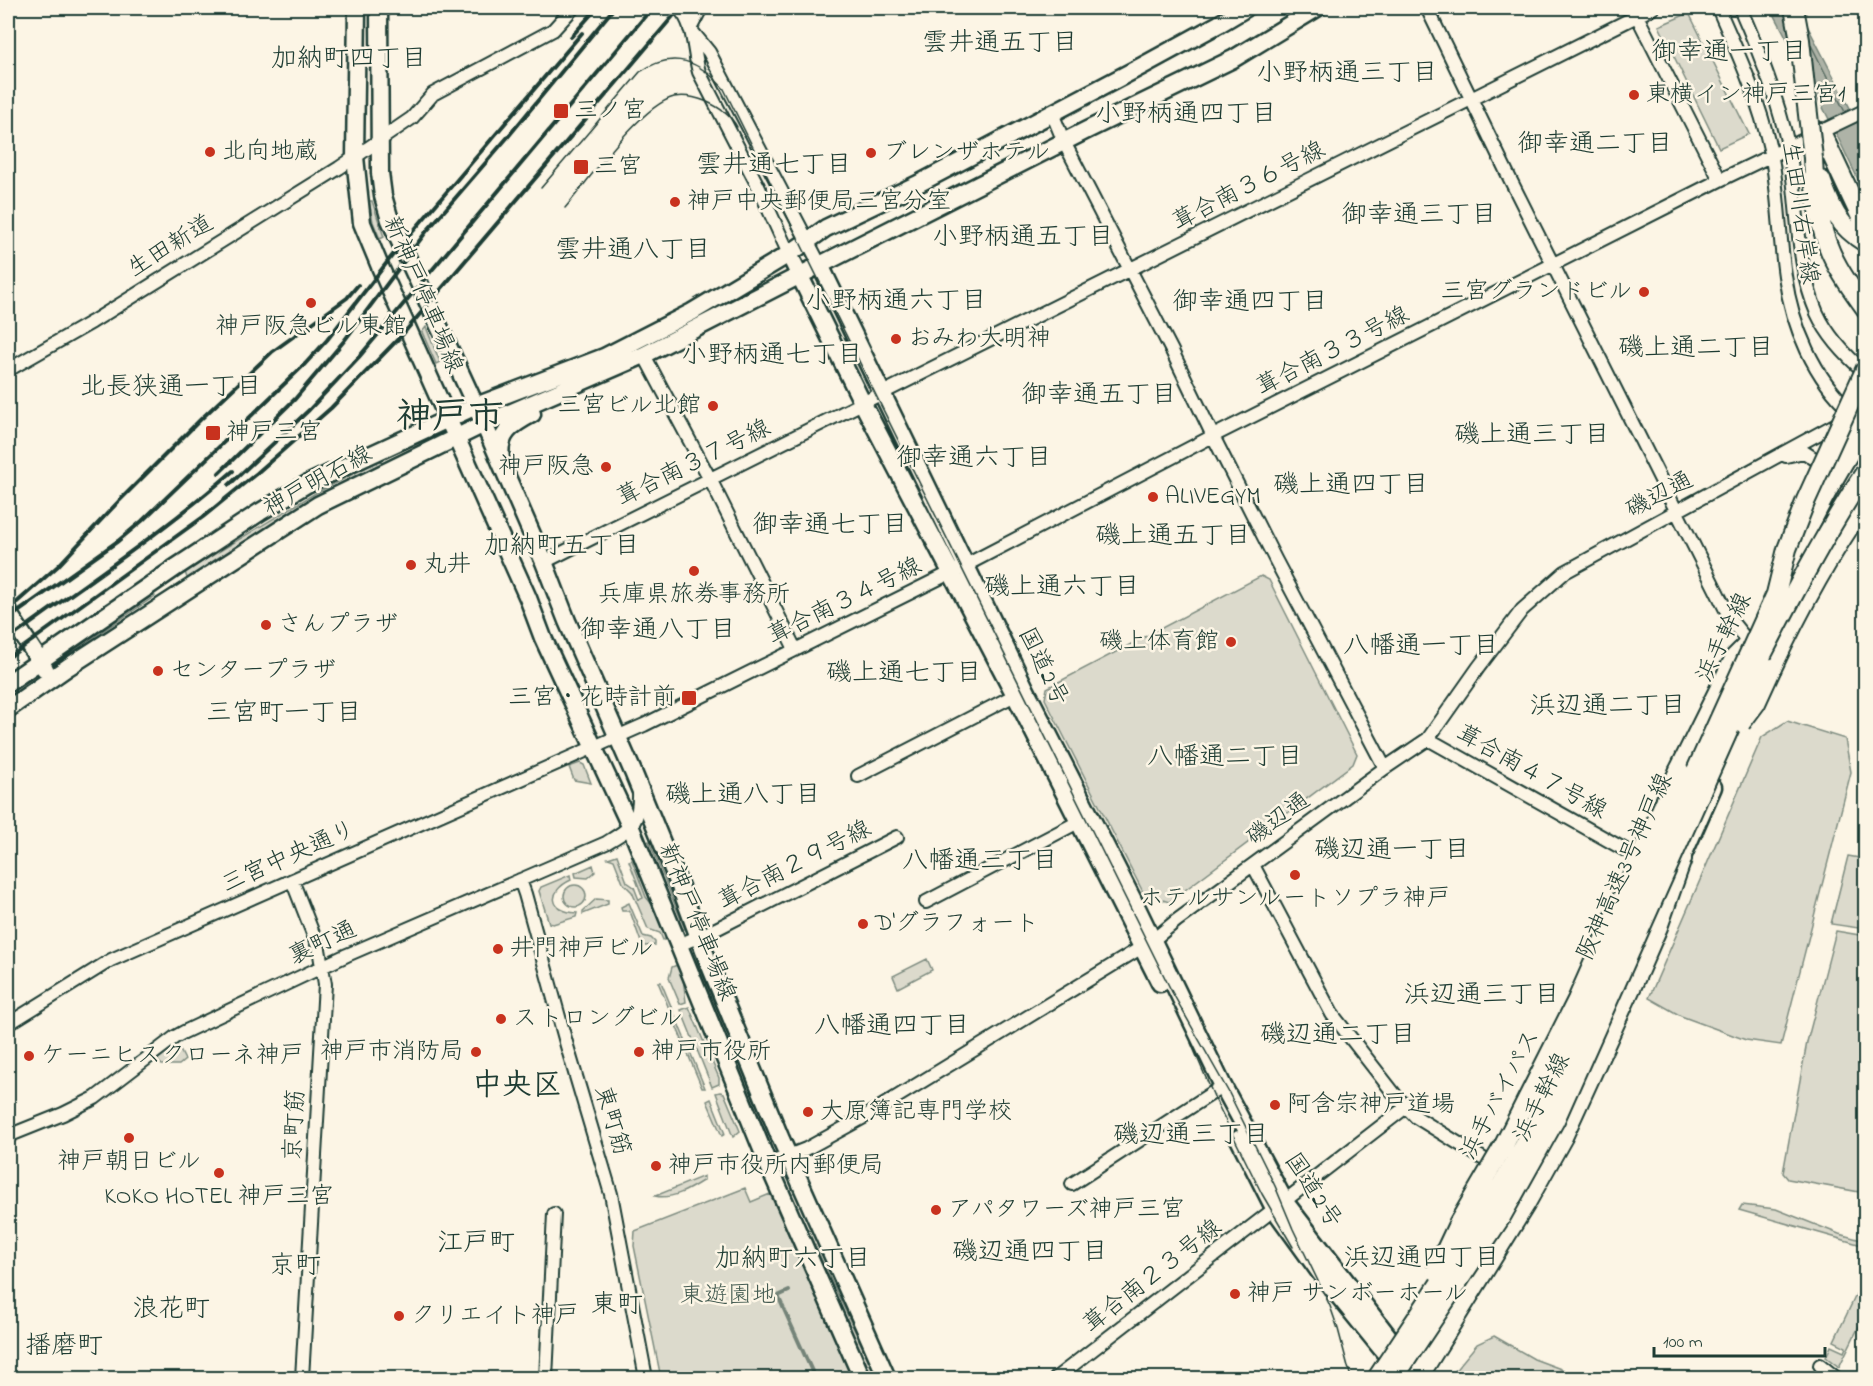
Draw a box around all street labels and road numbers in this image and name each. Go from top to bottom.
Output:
street label: 葺合南３６号線 [1166,133,1332,241]
street label: 生田川右岸線 [1772,139,1826,287]
street label: 生田新道 [121,207,221,287]
street label: 新神戸停車場線 [373,211,471,379]
street label: 葺合南３３号線 [1250,298,1416,406]
street label: 葺合南３７号線 [611,411,777,517]
street label: 神戸明石線 [257,438,379,526]
street label: 磯辺通 [1620,464,1700,528]
street label: 葺合南３４号線 [762,549,928,655]
street label: 浜手幹線 [1688,587,1762,689]
street label: 国道2号 [1008,622,1076,712]
street label: 葺合南４７号線 [1449,717,1613,829]
street label: 阪神高速3号神戸線 [1569,768,1683,966]
street label: 磯辺通 [1240,784,1318,856]
street label: 葺合南２９号線 [712,812,878,920]
street label: 三宮中央通り [216,813,362,903]
street label: 新神戸停車場線 [648,838,744,1006]
street label: 裏町通 [283,913,363,975]
street label: 浜手バイパス [1452,1023,1550,1167]
street label: 浜手幹線 [1506,1047,1580,1149]
street label: 東町筋 [584,1081,638,1161]
street label: 京町筋 [277,1088,315,1162]
street label: 国道2号 [1274,1146,1350,1236]
street label: 葺合南２３号線 [1076,1211,1230,1343]

